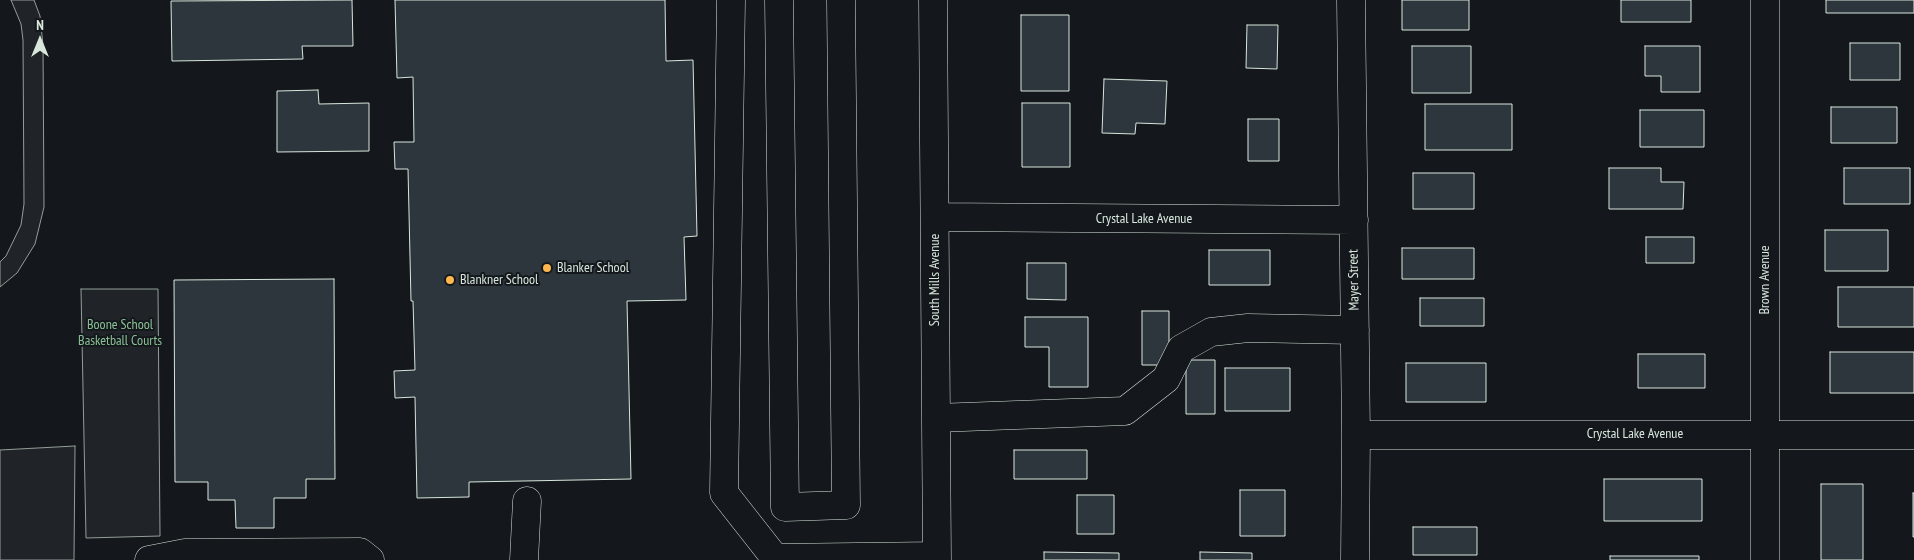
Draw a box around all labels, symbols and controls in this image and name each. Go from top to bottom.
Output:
north arrow [15,15,65,65]
text: N [36,16,44,34]
street label: Crystal Lake Avenue [1096,211,1192,227]
street label: South Mills Avenue [927,234,943,326]
street label: Brown Avenue [1757,245,1773,315]
street label: Mayer Street [1345,249,1363,311]
place label: Blanker School [557,260,629,276]
marker: Blanker School [541,262,553,274]
place label: Blankner School [460,272,538,288]
marker: Blankner School [444,274,456,286]
park label: Boone School Basketball Courts [78,317,162,350]
street label: Crystal Lake Avenue [1587,426,1683,442]

